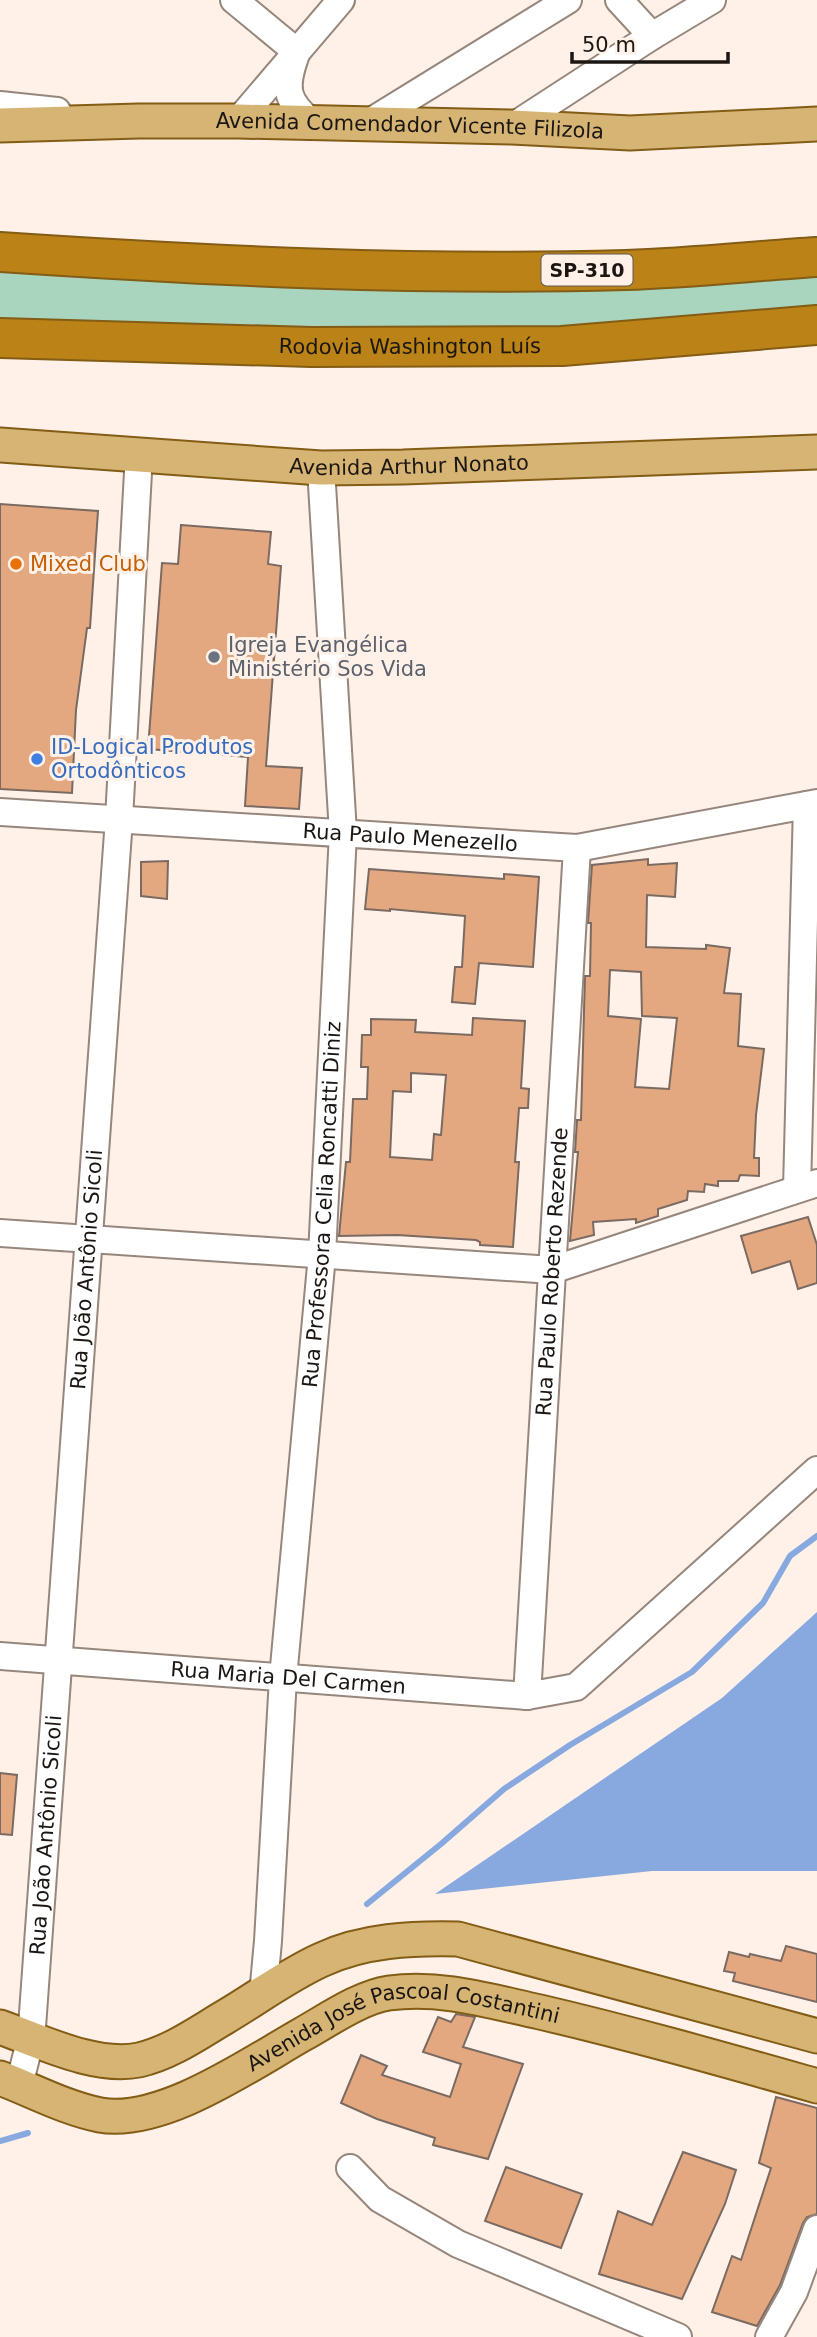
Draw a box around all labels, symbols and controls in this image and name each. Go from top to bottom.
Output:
scale bar [572,21,728,65]
text: 50 m [582,33,636,57]
street label: Avenida Comendador Vicente Filizola [216,109,605,144]
road number: SP-310 [542,254,632,286]
street label: Rodovia Washington Luís [278,334,541,359]
street label: Avenida Arthur Nonato [289,450,529,480]
place label: Mixed Club [30,552,146,576]
marker: Mixed Club [8,556,24,572]
place label: Igreja Evangélica Ministério Sos Vida [228,633,427,681]
marker: Igreja Evangélica Ministério Sos Vida [206,649,222,665]
place label: ID-Logical Produtos Ortodônticos [51,735,253,783]
marker: ID-Logical Produtos Ortodônticos [29,751,45,767]
street label: Rua Paulo Menezello [302,819,519,856]
street label: Rua Professora Celia Roncatti Diniz [298,1020,346,1389]
street label: Rua Paulo Roberto Rezende [532,1127,573,1417]
street label: Rua João Antônio Sicoli [66,1149,107,1390]
street label: Rua Maria Del Carmen [170,1657,407,1699]
street label: Rua João Antônio Sicoli [25,1714,66,1956]
street label: Avenida José Pascoal Costantini [243,1979,562,2076]

